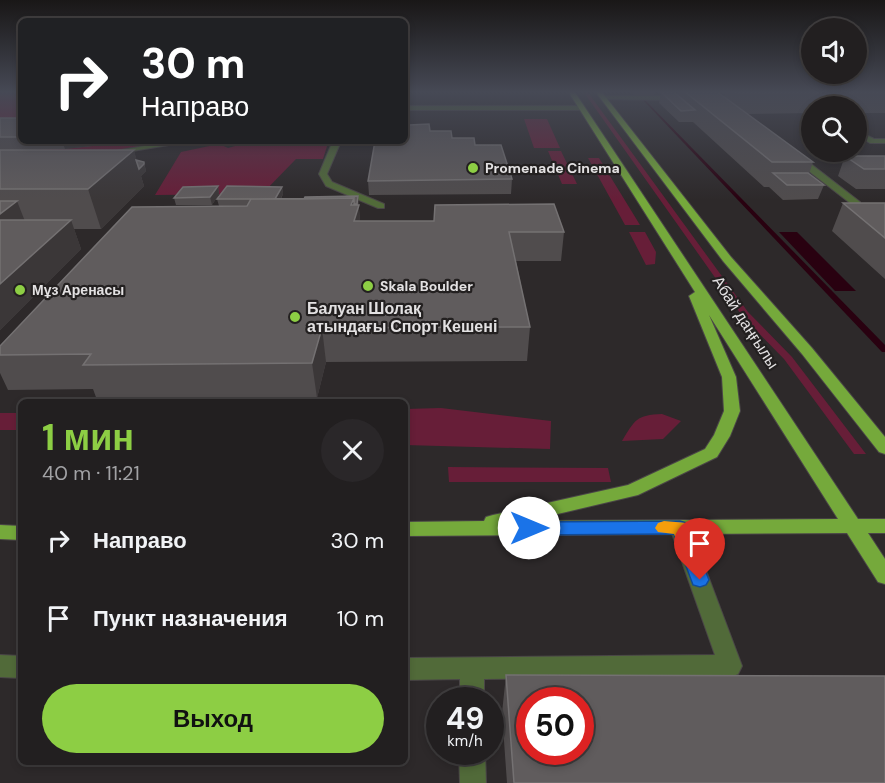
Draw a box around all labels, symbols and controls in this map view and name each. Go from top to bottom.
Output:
map controls [801,18,867,162]
button: sound [801,18,867,84]
text: 30 m [141,36,245,91]
icon: right [42,42,120,120]
text: Направо [141,89,249,124]
button: search [801,96,867,162]
place label: Promenade Cinema [485,159,620,177]
marker: Promenade Cinema [466,161,480,175]
street label: Абай даңғылы [708,272,783,373]
place label: Skala Boulder [380,277,473,295]
marker: Skala Boulder [361,279,375,293]
place label: Мұз Аренасы [32,281,124,299]
marker: Мұз Аренасы [13,283,27,297]
place label: Балуан Шолақ атындағы Спорт Кешені [307,298,497,337]
marker: Балуан Шолақ атындағы Спорт Кешені [288,310,302,324]
text: 1 мин [42,414,134,461]
button: close [321,419,384,482]
text: 40 m · 11:21 [42,460,140,486]
position arrow [497,496,561,560]
pin [674,518,725,580]
icon: right [42,524,75,557]
text: Направо [93,526,187,555]
text: 30 m [330,526,384,555]
icon: arrive [683,527,716,560]
icon: arrive [42,602,75,635]
text: Пункт назначения [93,604,288,633]
text: 10 m [337,604,384,633]
button: Выход [42,684,384,753]
speed limit sign: 50 [516,687,594,765]
text: 49 [446,699,484,738]
text: km/h [447,731,483,751]

